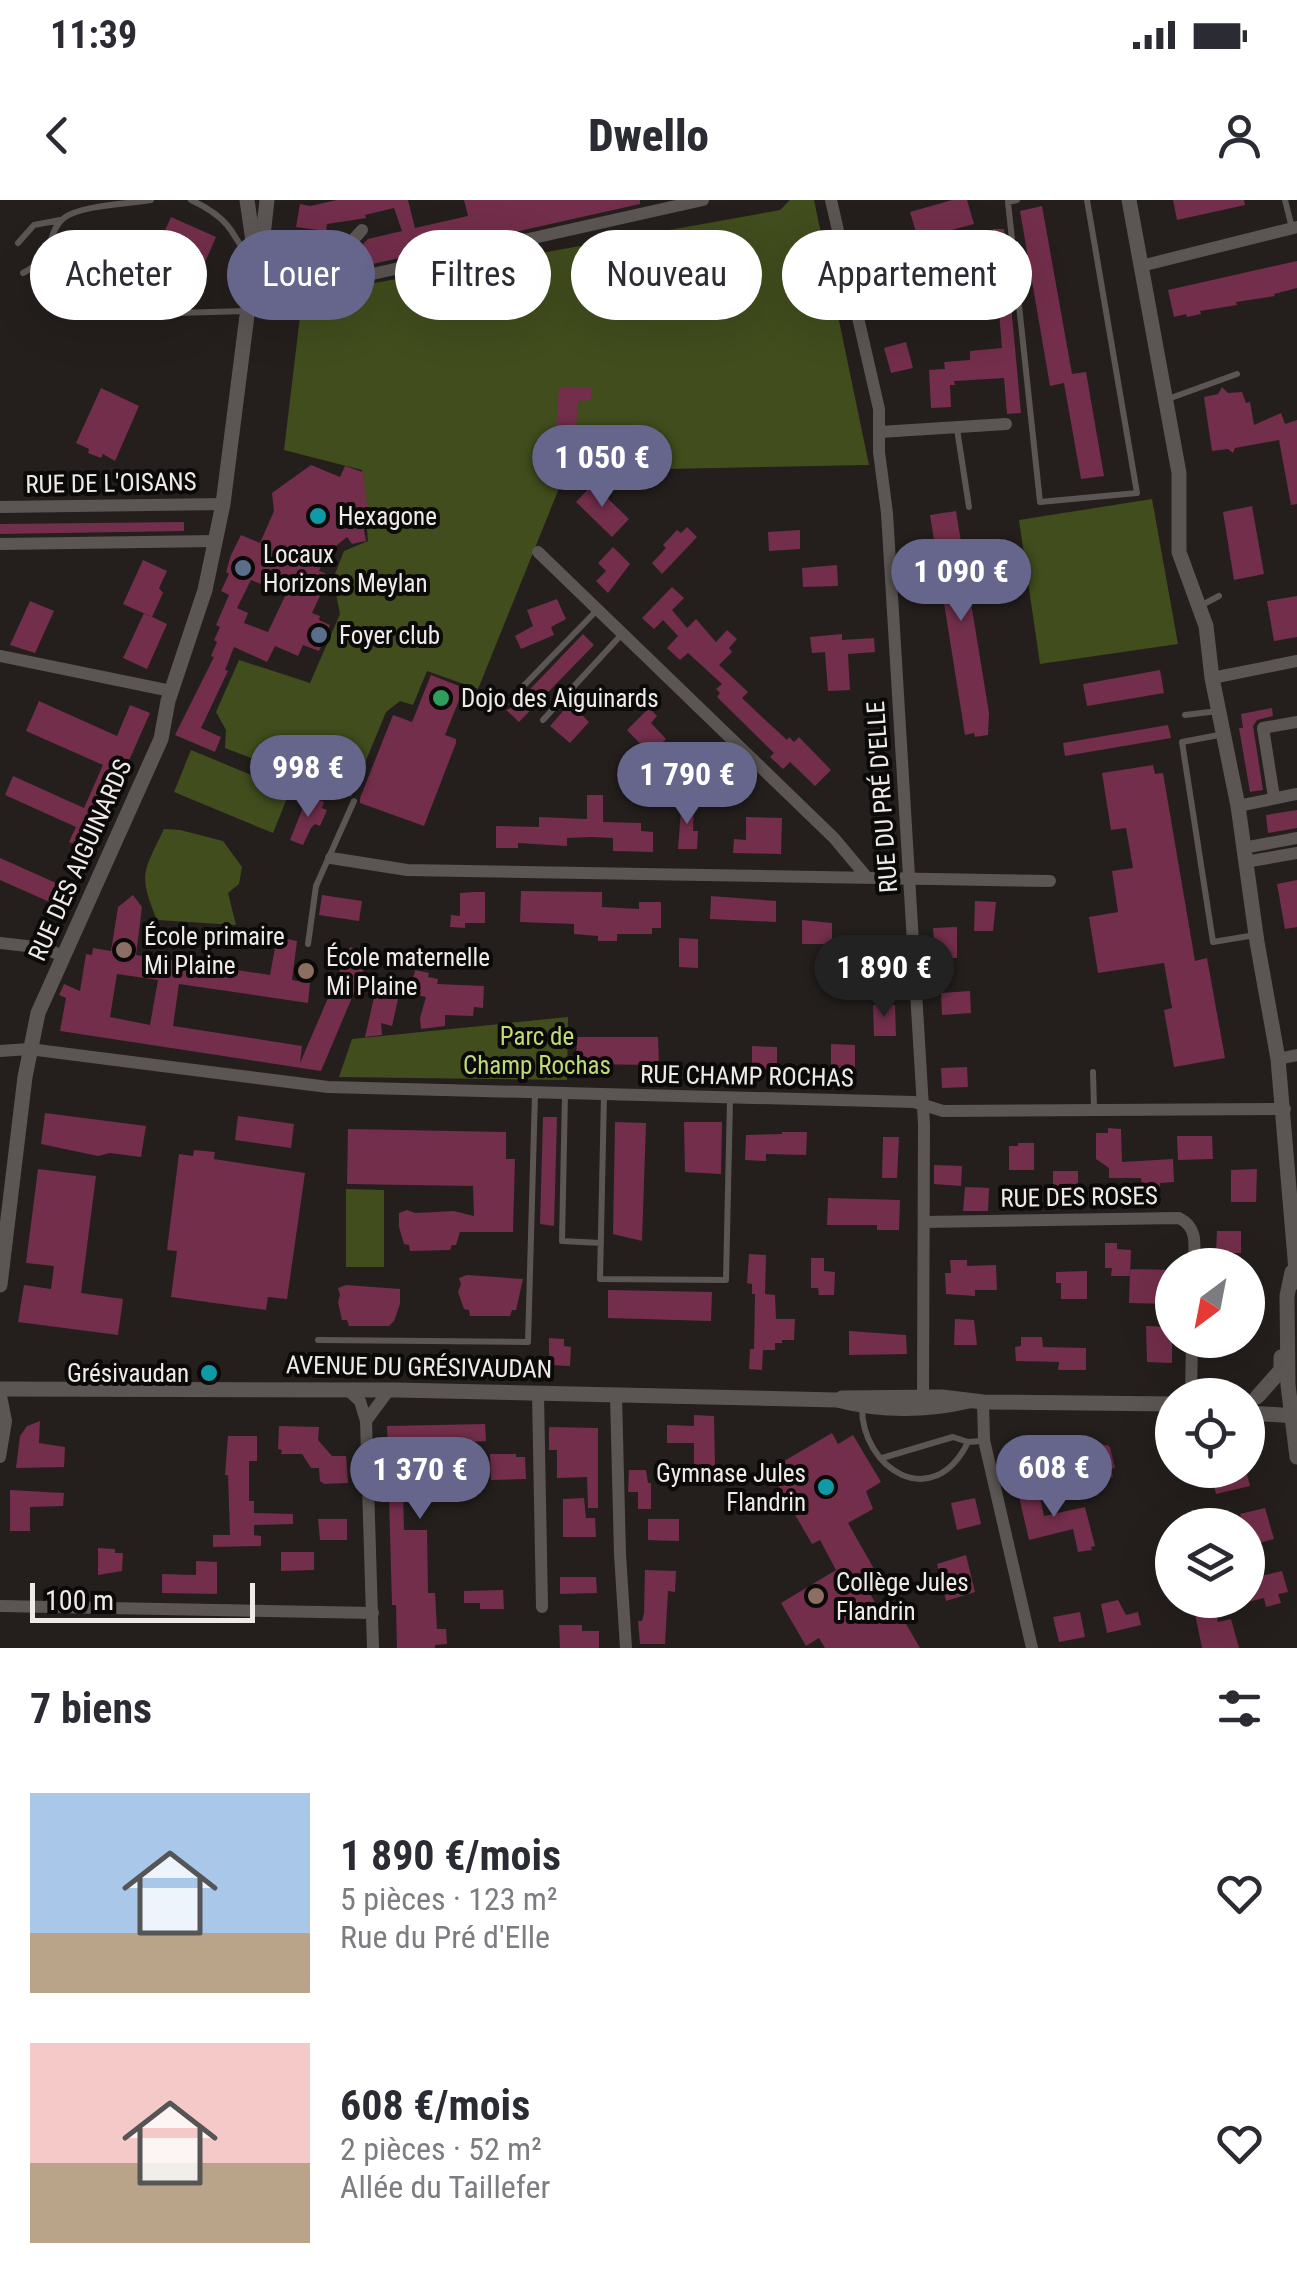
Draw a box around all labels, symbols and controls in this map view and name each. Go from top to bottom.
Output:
text: 11:39 [50,13,137,57]
icon: back [30,108,85,163]
icon: person [1212,108,1267,163]
text: Dwello [588,109,709,162]
chip: Acheter [30,230,207,320]
chip: Louer [227,230,375,320]
chip: Filtres [395,230,551,320]
chip: Nouveau [571,230,762,320]
chip: Appartement [782,230,1032,320]
pin: 1 050 € [510,425,694,510]
text: 1 050 € [554,438,650,476]
street label: RUE DE L'OISANS [25,467,197,499]
place label: Hexagone [338,502,437,531]
marker: Hexagone [307,505,329,527]
pin: 1 090 € [869,539,1053,624]
place label: Locaux Horizons Meylan [263,540,428,598]
text: 1 090 € [913,552,1009,590]
marker: Locaux Horizons Meylan [232,557,254,579]
place label: Foyer club [339,621,440,650]
marker: Foyer club [308,624,330,646]
place label: Dojo des Aiguinards [461,684,659,713]
marker: Dojo des Aiguinards [430,687,452,709]
street label: RUE DU PRÉ D'ELLE [860,700,903,894]
pin: 998 € [238,735,378,820]
pin: 1 790 € [595,742,779,827]
text: 998 € [272,748,344,786]
street label: RUE DES AIGUINARDS [23,755,137,965]
text: 1 790 € [639,755,735,793]
place label: École primaire Mi Plaine [144,921,285,980]
pin: 1 890 € [792,935,976,1020]
marker: École primaire Mi Plaine [113,939,135,961]
place label: École maternelle Mi Plaine [326,942,490,1001]
text: 1 890 € [836,948,932,986]
marker: École maternelle Mi Plaine [295,960,317,982]
park label: Parc de Champ Rochas [463,1022,611,1080]
street label: RUE CHAMP ROCHAS [640,1060,854,1092]
street label: RUE DES ROSES [1000,1181,1158,1213]
north arrow [1155,1248,1265,1358]
map controls [1155,1248,1265,1618]
street label: AVENUE DU GRÉSIVAUDAN [286,1349,552,1384]
place label: Grésivaudan [67,1359,189,1388]
marker: Grésivaudan [198,1362,220,1384]
button: locate [1155,1378,1265,1488]
pin: 608 € [984,1435,1124,1520]
pin: 1 370 € [328,1437,512,1522]
text: 608 € [1018,1448,1090,1486]
text: 1 370 € [372,1450,468,1488]
place label: Gymnase Jules Flandrin [656,1459,806,1517]
marker: Gymnase Jules Flandrin [815,1476,837,1498]
button: layers [1155,1508,1265,1618]
place label: Collège Jules Flandrin [836,1568,969,1626]
scale bar [30,1578,255,1622]
text: 100 m [45,1584,114,1617]
marker: Collège Jules Flandrin [805,1585,827,1607]
icon: filters [1212,1681,1267,1736]
text: 7 biens [30,1684,152,1733]
text: 1 890 €/mois [340,1831,561,1880]
icon: home [110,1833,230,1953]
icon: heart [1212,1866,1267,1921]
text: 5 pièces · 123 m² [340,1880,558,1918]
text: Rue du Pré d'Elle [340,1918,550,1956]
text: 608 €/mois [340,2081,530,2130]
icon: home [110,2083,230,2203]
icon: heart [1212,2116,1267,2171]
text: 2 pièces · 52 m² [340,2130,542,2168]
text: Allée du Taillefer [340,2168,550,2206]

